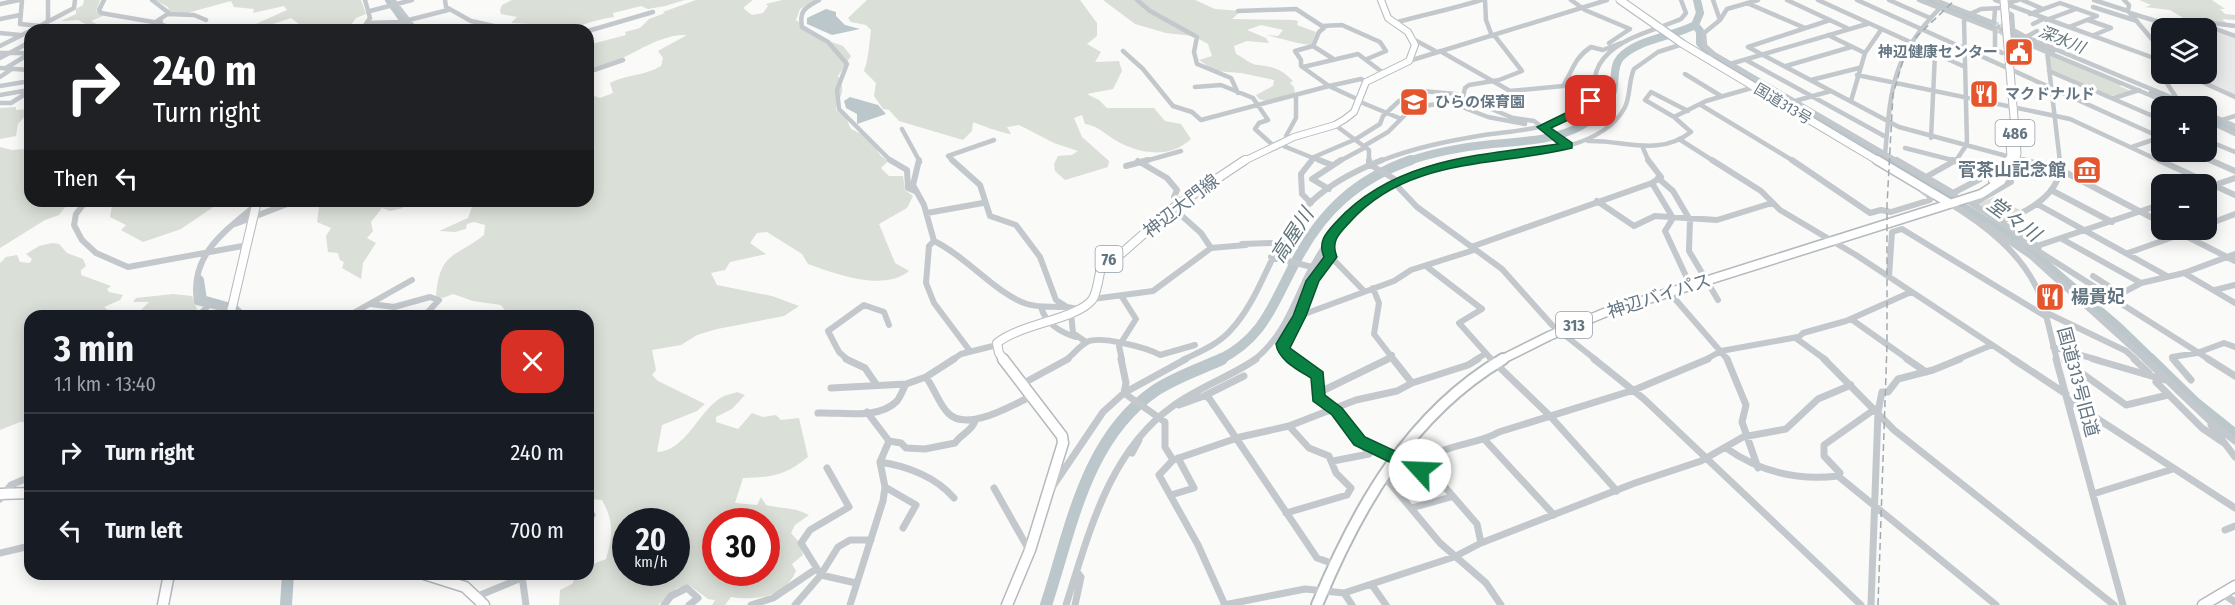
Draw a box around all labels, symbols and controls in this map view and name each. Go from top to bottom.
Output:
map controls [2151,18,2217,240]
button: layers [2151,18,2217,84]
water label: 深水川 [2036,22,2089,58]
public building icon: 神辺健康センター [2003,36,2035,68]
place label: 神辺健康センター [1877,43,1998,61]
text: 240 m [153,46,257,96]
icon: right [54,48,132,126]
pin [1565,75,1616,126]
restaurant icon: マクドナルド [1968,78,2000,110]
street label: 国道313号 [1751,80,1815,128]
icon: arrive [1574,84,1607,117]
place label: マクドナルド [2005,85,2095,103]
school or university icon: ひらの保育園 [1398,86,1430,118]
place label: ひらの保育園 [1435,93,1525,111]
button: + [2151,96,2217,162]
text: Turn right [153,97,261,129]
road number: 486 [1996,120,2034,146]
museum icon: 菅茶山記念館 [2071,154,2103,186]
place label: 菅茶山記念館 [1958,159,2066,181]
icon: left [110,162,143,195]
text: Then [54,165,98,192]
street label: 神辺大門線 [1139,170,1223,242]
button: − [2151,174,2217,240]
water label: 堂々川 [1983,192,2047,248]
water label: 高屋川 [1266,202,1319,267]
road number: 76 [1096,246,1122,272]
street label: 神辺バイパス [1604,269,1714,323]
restaurant icon: 楊貴妃 [2034,281,2066,313]
place label: 楊貴妃 [2071,286,2125,308]
road number: 313 [1556,312,1592,338]
street label: 国道313号旧道 [2053,325,2103,439]
text: 3 min [54,327,134,371]
button: close [501,330,564,393]
text: 1.1 km · 13:40 [54,372,156,396]
icon: right [54,436,87,469]
position arrow [1388,438,1452,502]
text: Turn right [105,439,194,466]
text: 240 m [511,439,564,466]
speed limit sign: 30 [702,508,780,586]
icon: left [54,514,87,547]
text: Turn left [105,517,183,544]
text: 700 m [510,517,564,544]
text: 20 [636,522,666,558]
text: km/h [634,553,668,571]

